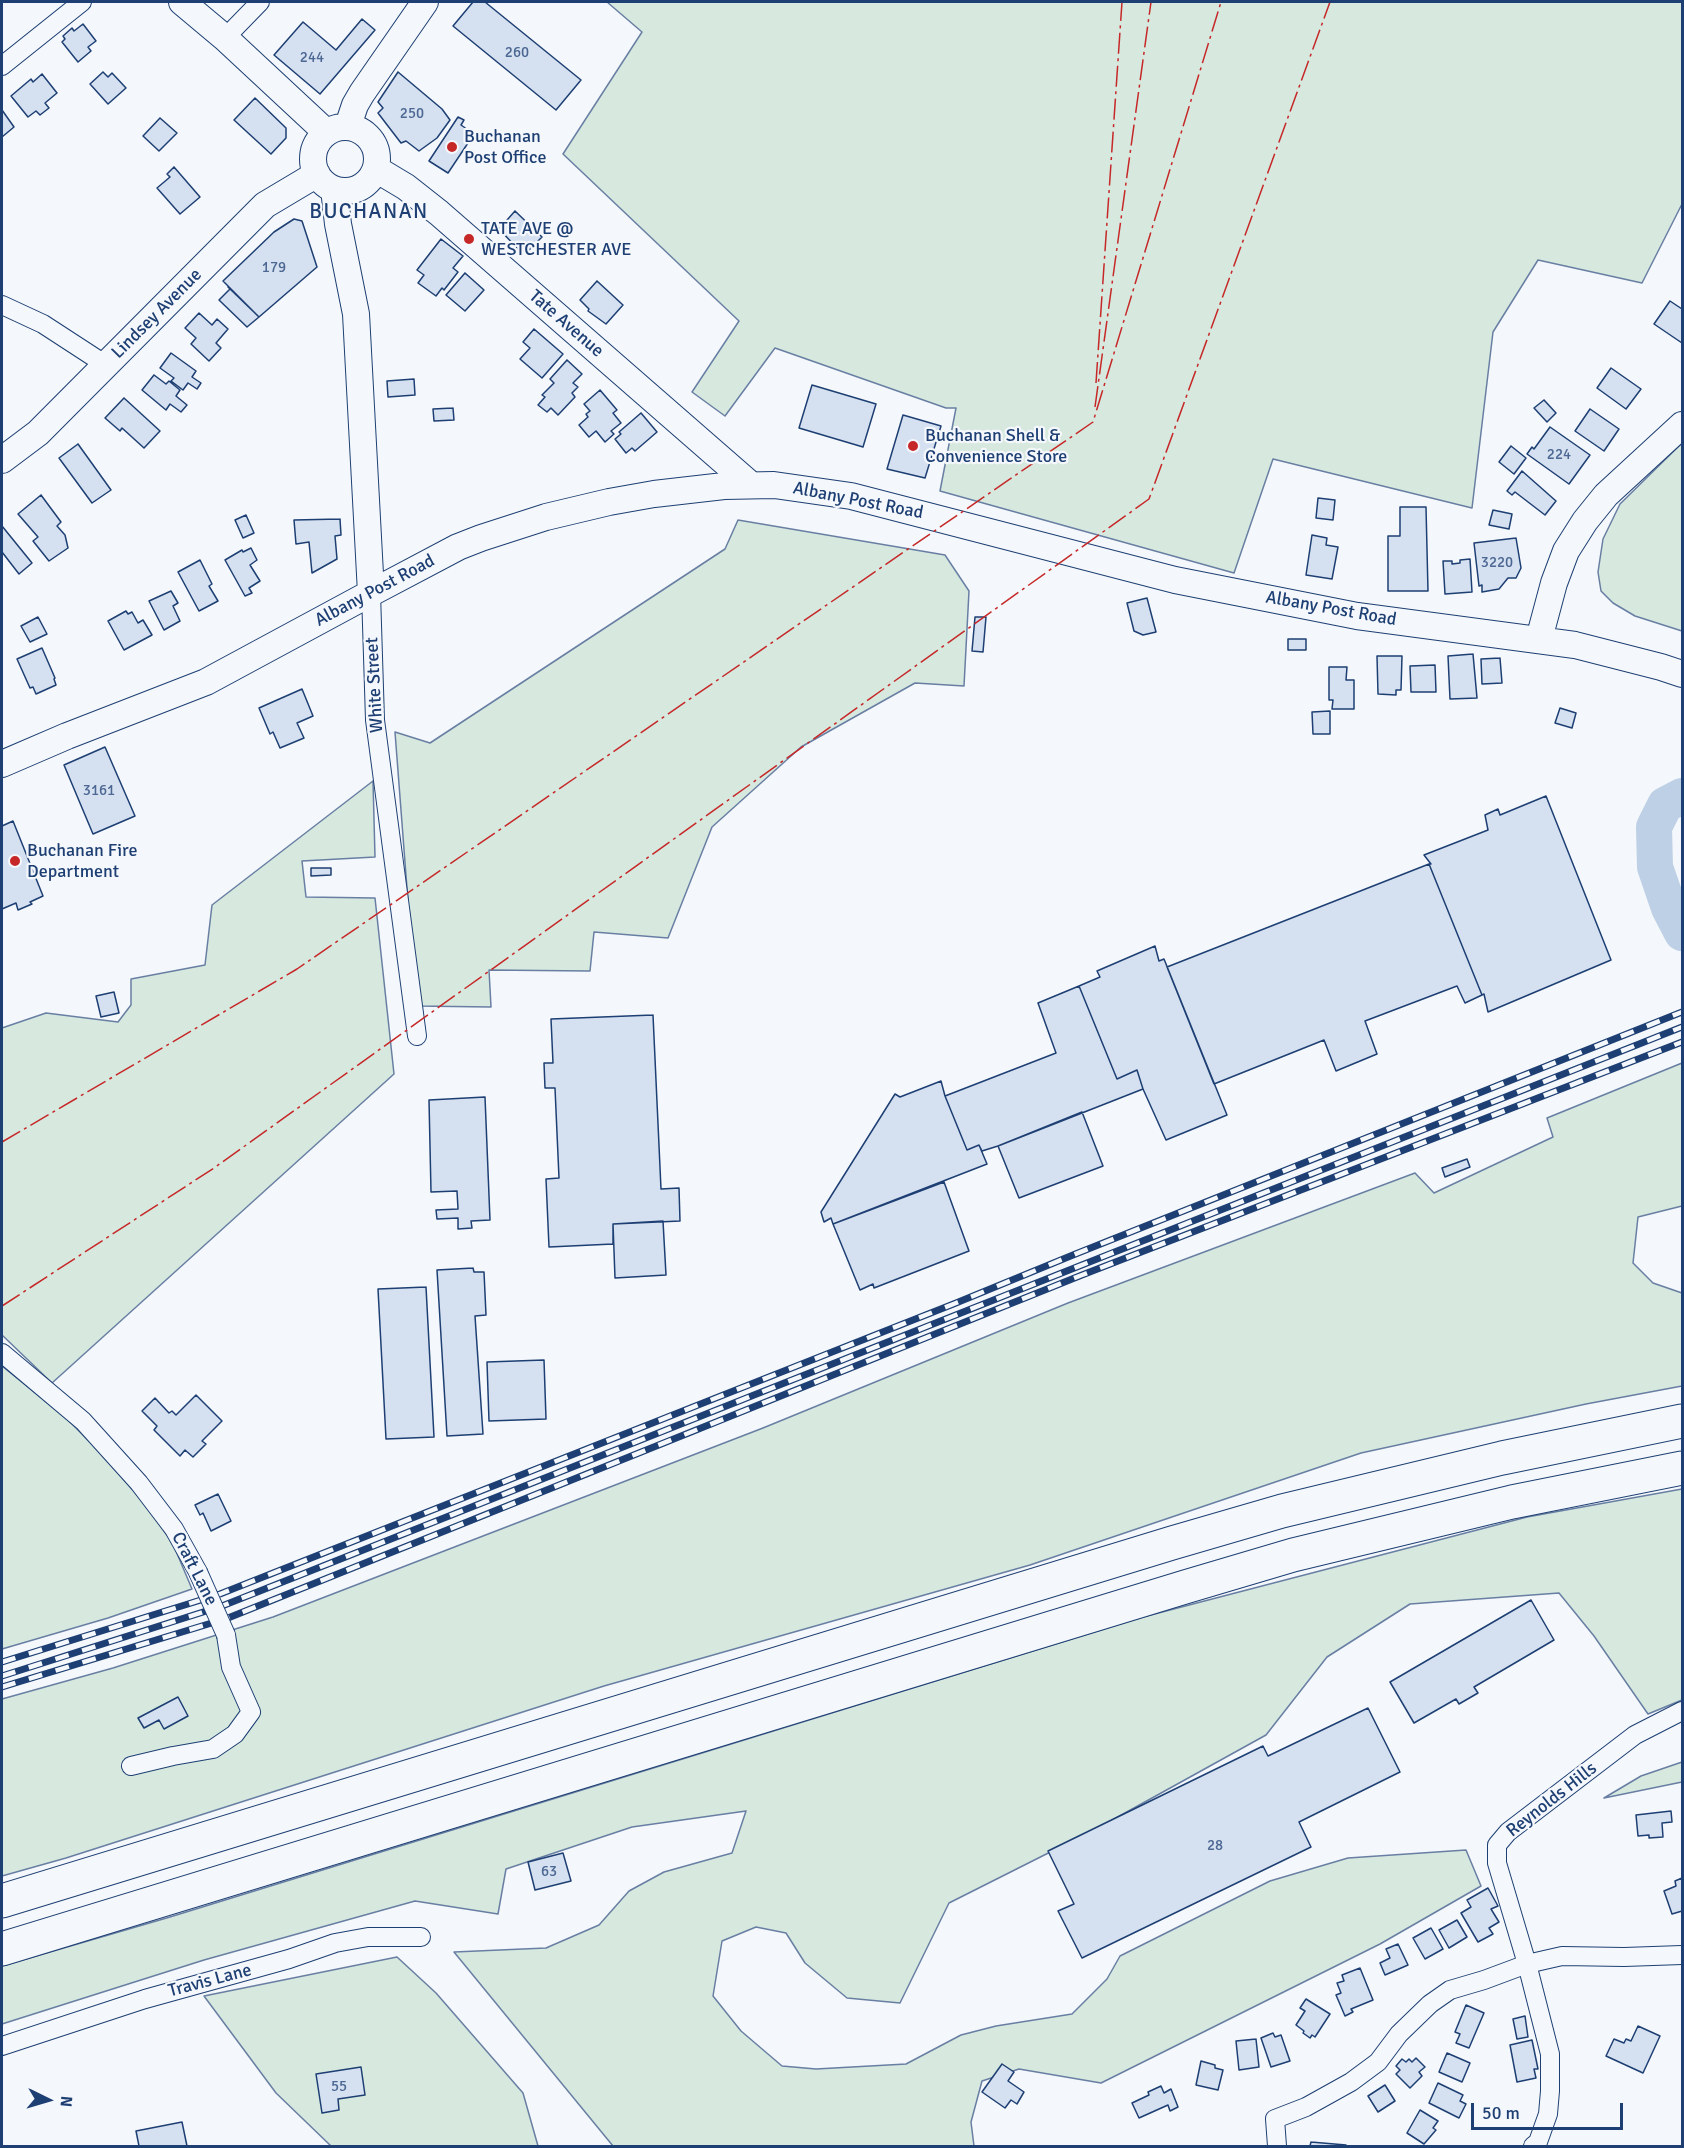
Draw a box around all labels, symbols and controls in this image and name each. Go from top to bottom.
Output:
house number: 260 [505,44,529,62]
house number: 244 [300,49,324,67]
house number: 250 [400,105,424,123]
place label: Buchanan Post Office [464,126,546,168]
marker: Buchanan Post Office [445,140,459,154]
district label: BUCHANAN [309,199,429,225]
place label: TATE AVE @ WESTCHESTER AVE [481,218,632,260]
marker: TATE AVE @ WESTCHESTER AVE [462,232,476,246]
house number: 179 [262,259,286,277]
street label: Lindsey Avenue [107,264,207,364]
street label: Tate Avenue [524,286,608,362]
place label: Buchanan Shell & Convenience Store [925,425,1067,468]
marker: Buchanan Shell & Convenience Store [906,439,920,453]
house number: 224 [1547,446,1571,464]
street label: Albany Post Road [791,478,925,524]
street label: Albany Post Road [311,550,439,632]
house number: 3220 [1481,554,1513,572]
street label: Albany Post Road [1264,587,1398,631]
street label: White Street [362,637,388,733]
house number: 3161 [83,782,115,800]
place label: Buchanan Fire Department [27,840,137,882]
marker: Buchanan Fire Department [8,854,22,868]
street label: Craft Lane [166,1529,222,1609]
street label: Reynolds Hills [1502,1758,1602,1842]
house number: 28 [1207,1837,1223,1855]
house number: 63 [541,1863,557,1881]
street label: Travis Lane [166,1960,254,2002]
north arrow [18,2070,78,2130]
house number: 55 [331,2078,347,2096]
scale bar [1474,2091,1626,2129]
text: N [55,2095,76,2108]
text: 50 m [1482,2102,1520,2124]

